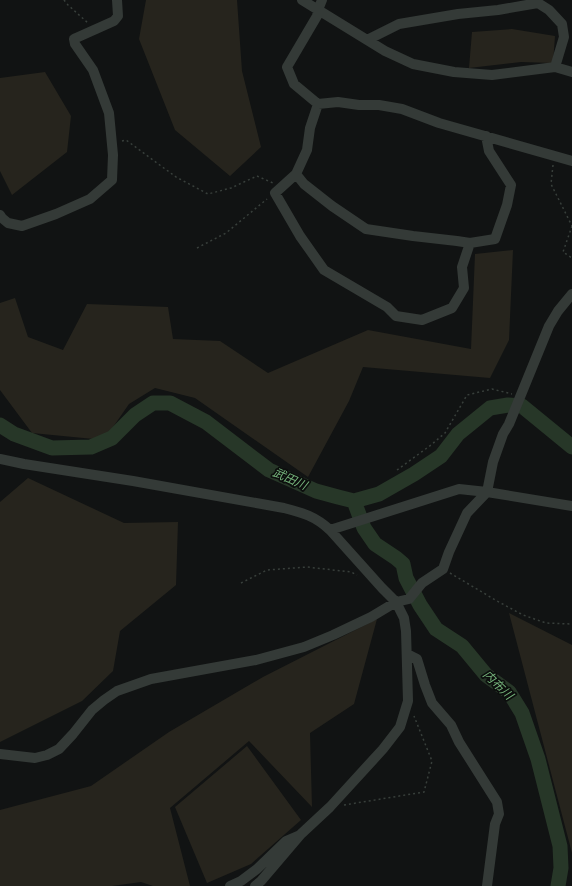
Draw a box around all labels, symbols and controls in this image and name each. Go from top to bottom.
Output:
water label: 武田川 [271,464,312,494]
water label: 内布川 [480,667,518,704]

